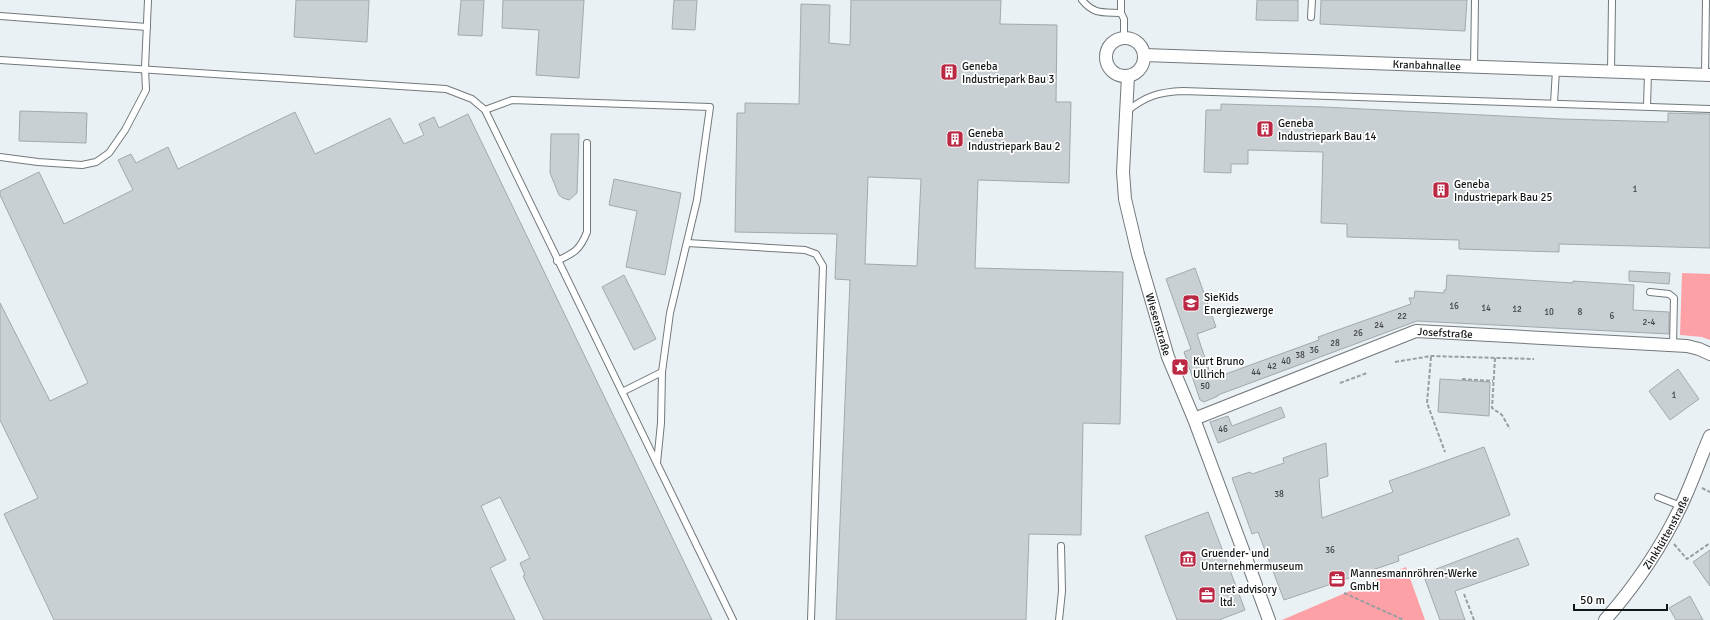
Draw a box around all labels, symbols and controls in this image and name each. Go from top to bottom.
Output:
street label: Kranbahnallee [1392,58,1461,73]
place label: Geneba Industriepark Bau 3 [962,60,1055,86]
building icon: Geneba Industriepark Bau 3 [939,62,959,82]
place label: Geneba Industriepark Bau 14 [1278,117,1376,143]
building icon: Geneba Industriepark Bau 14 [1255,119,1275,139]
place label: Geneba Industriepark Bau 2 [968,127,1061,153]
building icon: Geneba Industriepark Bau 2 [945,129,965,149]
place label: Geneba Industriepark Bau 25 [1454,178,1552,204]
building icon: Geneba Industriepark Bau 25 [1431,180,1451,200]
house number: 1 [1633,184,1638,195]
place label: SieKids Energiezwerge [1204,291,1273,317]
street label: Wiesenstraße [1143,292,1173,357]
school or university icon: SieKids Energiezwerge [1181,293,1201,313]
house number: 16 [1449,301,1459,312]
house number: 14 [1481,303,1491,314]
house number: 12 [1512,304,1522,315]
house number: 10 [1544,307,1554,318]
house number: 8 [1578,307,1583,318]
house number: 22 [1397,311,1407,322]
house number: 6 [1610,311,1615,322]
house number: 2-4 [1643,317,1656,328]
house number: 24 [1374,320,1384,331]
street label: Josefstraße [1417,325,1473,341]
house number: 26 [1353,328,1363,339]
house number: 28 [1330,338,1340,349]
house number: 36 [1309,345,1319,356]
house number: 38 [1295,350,1305,361]
place label: Kurt Bruno Ullrich [1193,355,1244,381]
house number: 40 [1281,356,1291,367]
place icon: Kurt Bruno Ullrich [1170,357,1190,377]
house number: 42 [1267,361,1277,372]
house number: 44 [1251,367,1261,378]
house number: 50 [1200,381,1210,392]
house number: 1 [1672,390,1677,401]
house number: 46 [1218,424,1228,435]
house number: 38 [1274,489,1284,500]
street label: Zinkhüttenstraße [1640,494,1692,572]
house number: 36 [1325,545,1335,556]
place label: Gruender- und Unternehmermuseum [1201,547,1304,573]
museum icon: Gruender- und Unternehmermuseum [1178,549,1198,569]
place label: Mannesmannröhren-Werke GmbH [1350,567,1477,593]
office icon: Mannesmannröhren-Werke GmbH [1327,569,1347,589]
place label: net advisory ltd. [1220,583,1278,609]
office icon: net advisory ltd. [1197,585,1217,605]
scale bar [1574,586,1667,612]
text: 50 m [1580,593,1605,608]

